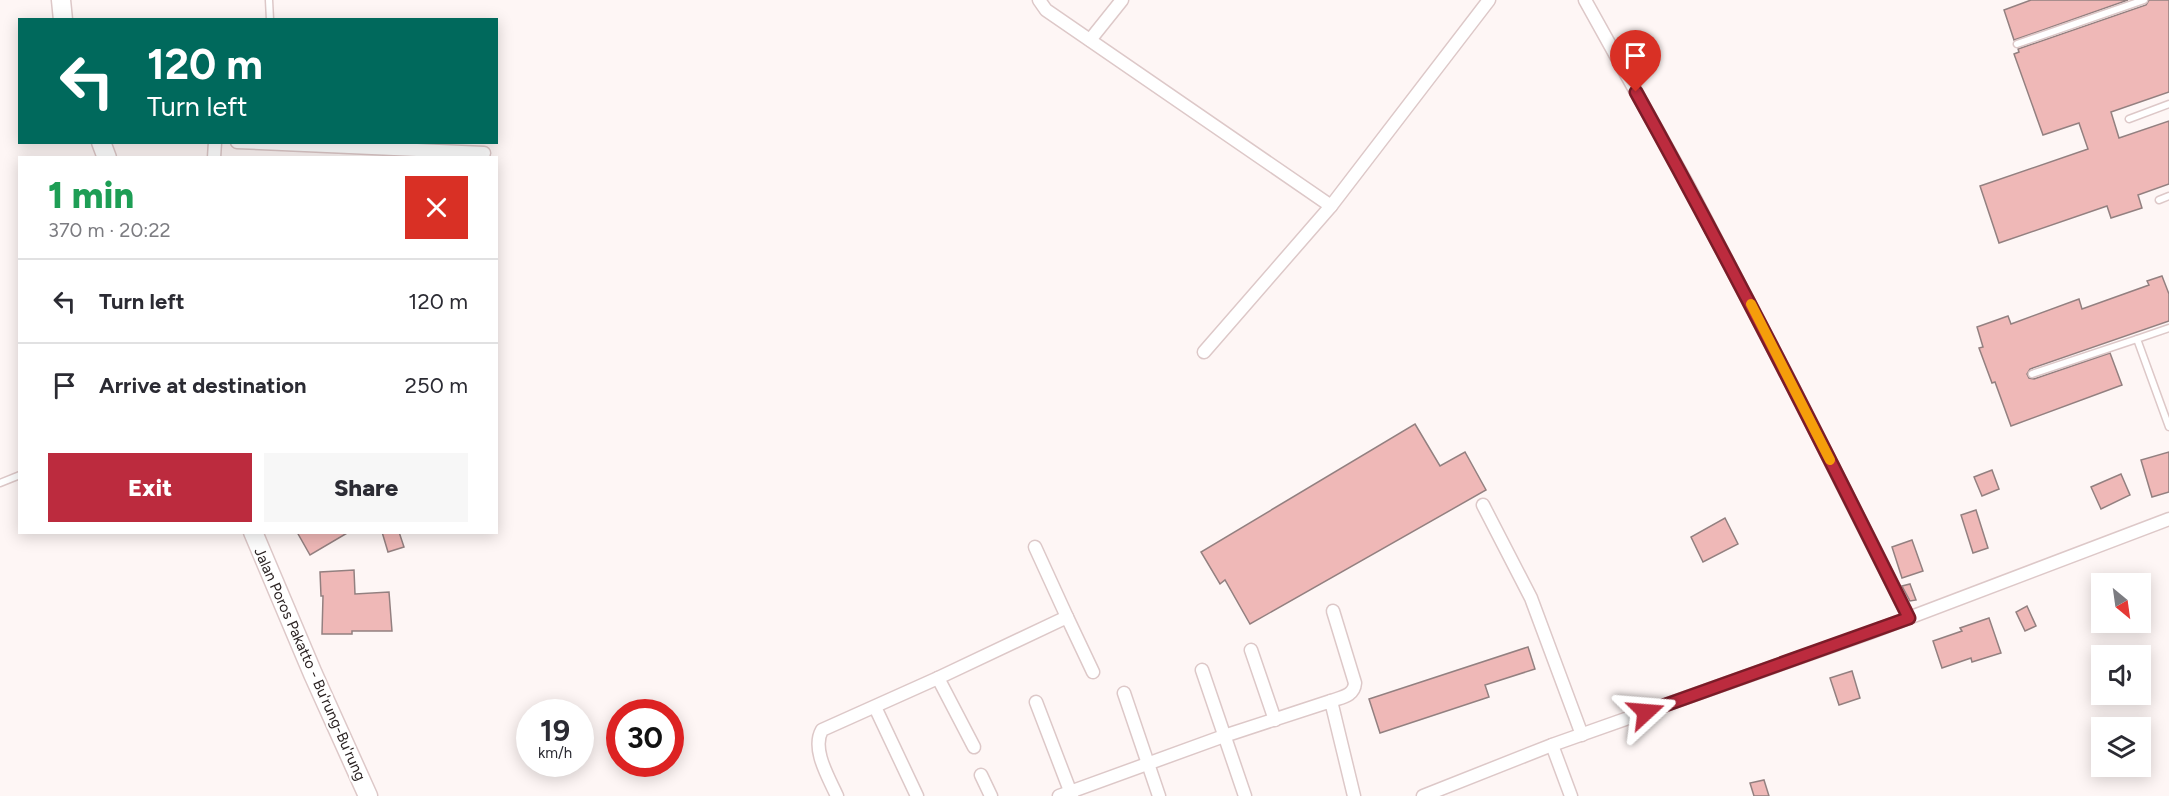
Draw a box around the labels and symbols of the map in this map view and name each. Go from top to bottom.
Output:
pin [1610,30,1661,92]
street label: Jalan Poros Pakatto - Bu'rung-Bu'rung [250,545,370,783]
north arrow [2091,573,2151,633]
position arrow [1614,680,1678,744]
speed limit sign: 30 [606,699,684,777]

